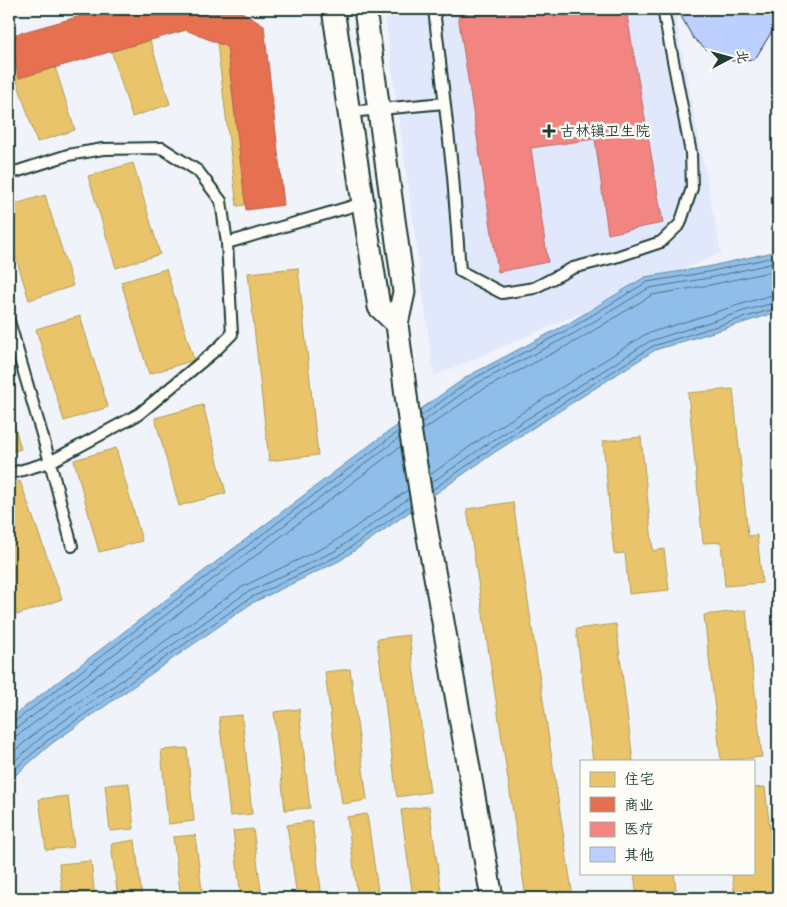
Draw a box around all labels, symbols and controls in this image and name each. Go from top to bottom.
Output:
north arrow [704,32,754,82]
text: 北 [732,49,752,65]
place label: 古林镇卫生院 [560,122,650,142]
marker: 古林镇卫生院 [542,124,556,138]
legend [580,760,754,874]
text: 住宅 [624,770,654,790]
text: 商业 [624,796,654,816]
text: 医疗 [624,820,654,840]
text: 其他 [624,846,654,866]

